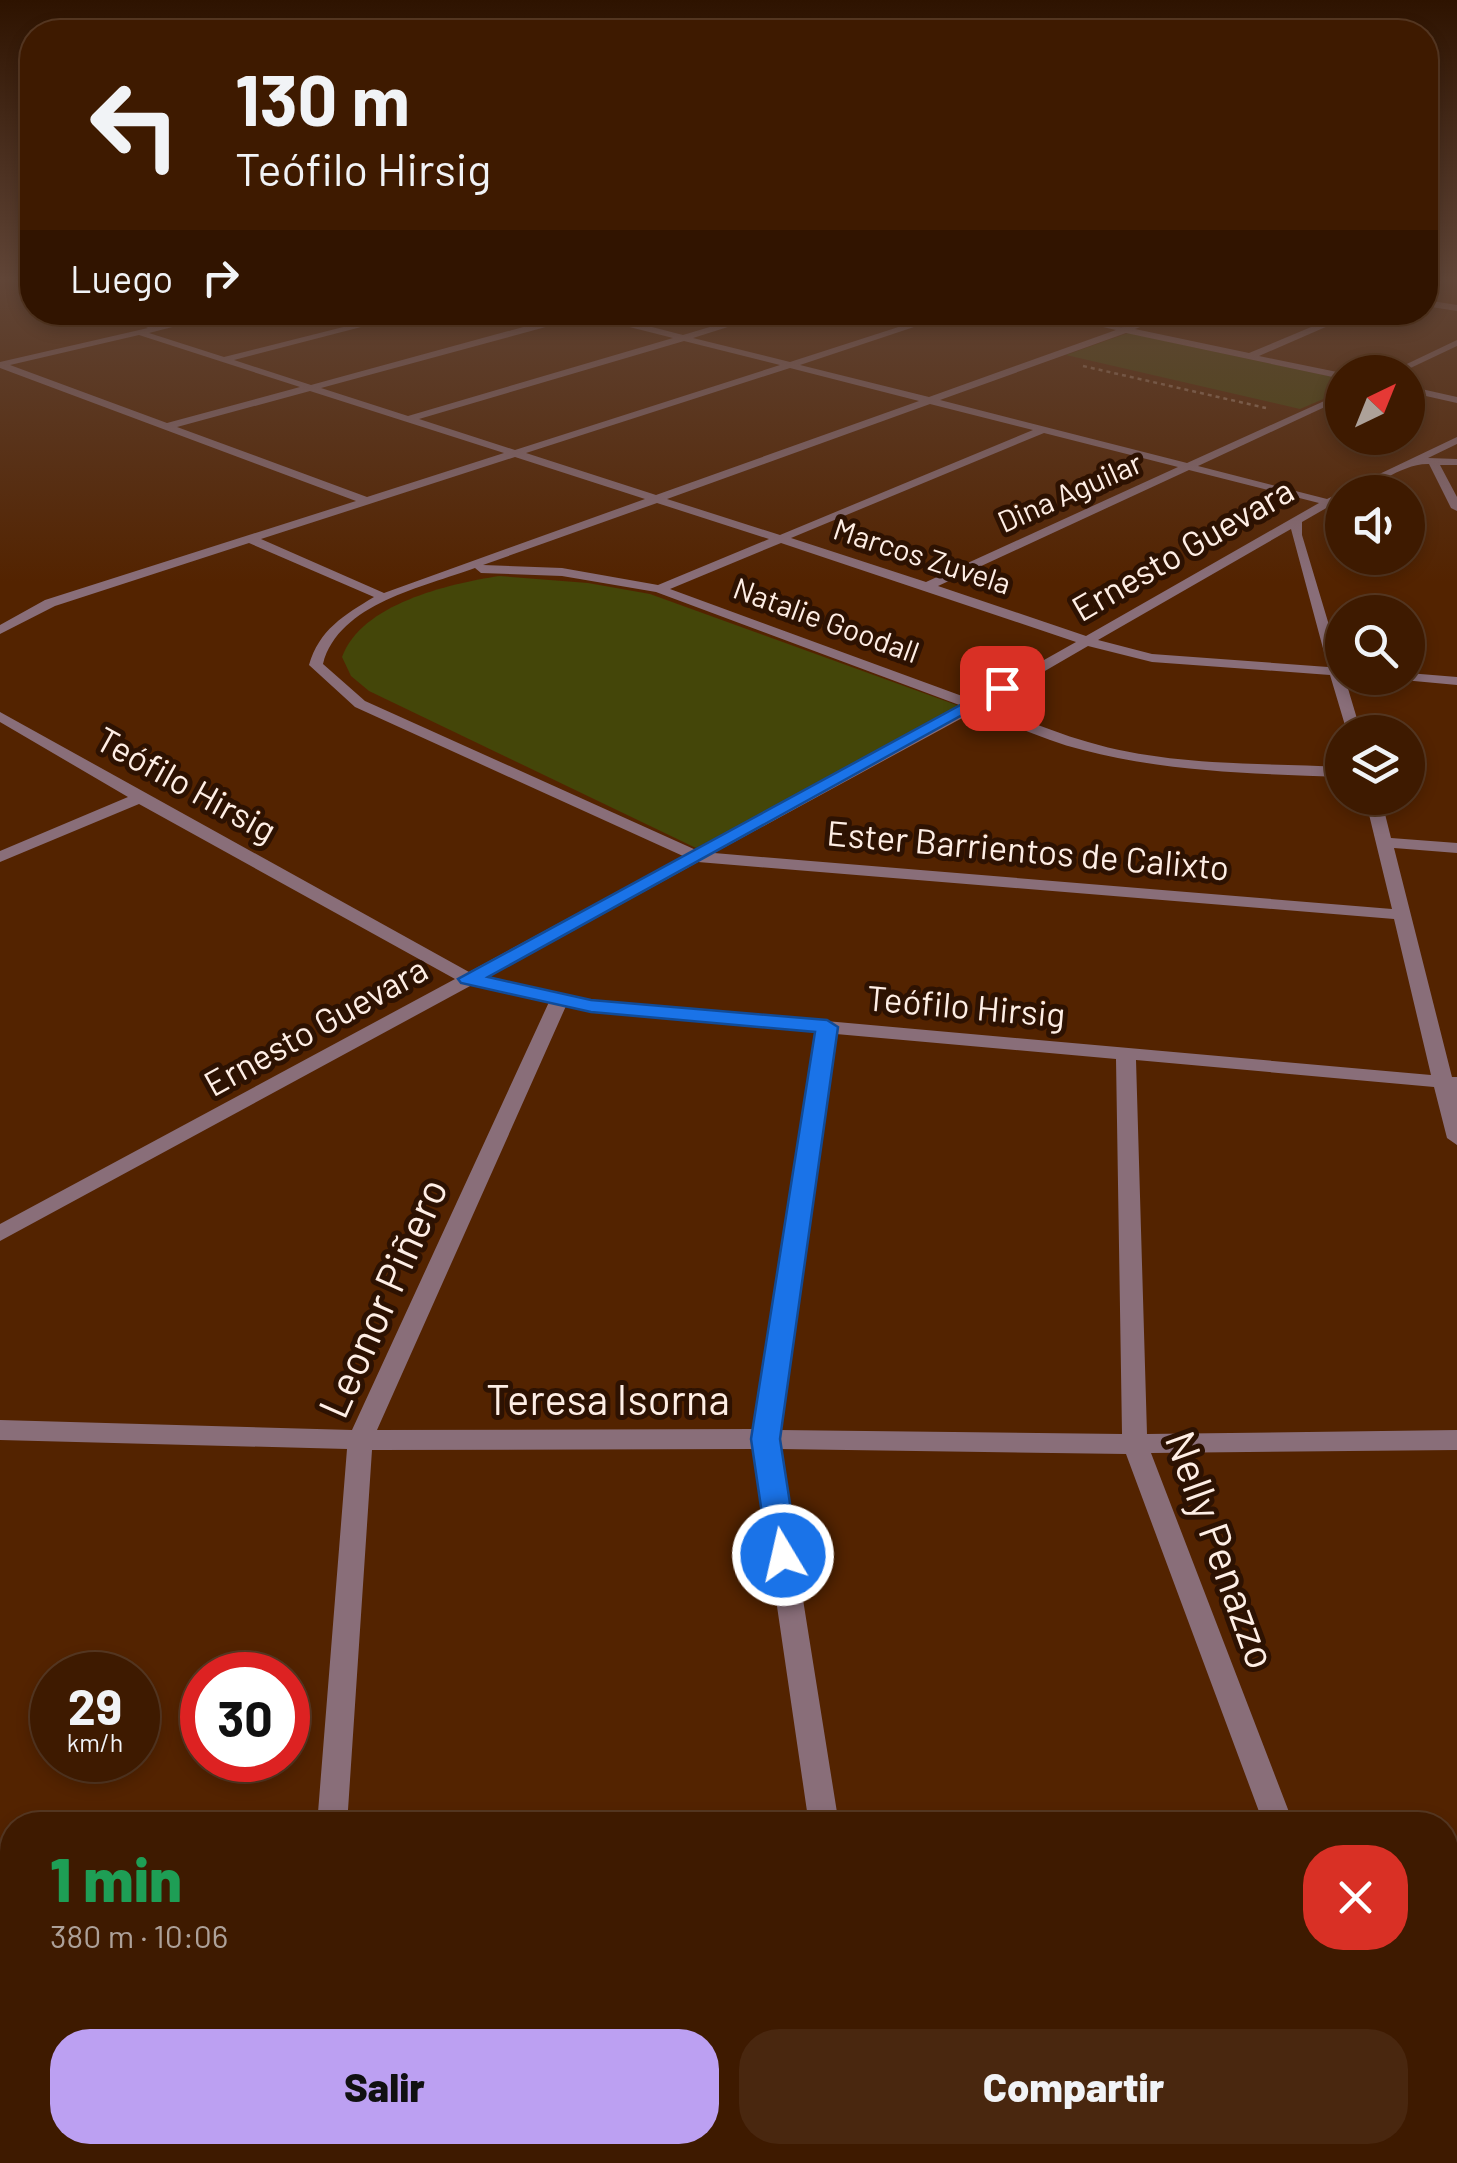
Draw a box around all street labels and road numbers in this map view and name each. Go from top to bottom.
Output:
street label: Dina Aguilar [991,443,1147,539]
street label: Ernesto Guevara [1064,468,1300,629]
street label: Marcos Zuvela [829,509,1016,601]
street label: Natalie Goodall [729,569,924,669]
street label: Teófilo Hirsig [90,717,284,850]
street label: Ester Barrientos de Calixto [825,810,1231,888]
street label: Ernesto Guevara [196,947,434,1104]
street label: Teófilo Hirsig [865,975,1067,1035]
street label: Leonor Piñero [306,1170,456,1425]
street label: Teresa Isorna [486,1373,730,1423]
street label: Nelly Penazzo [1156,1424,1289,1675]

